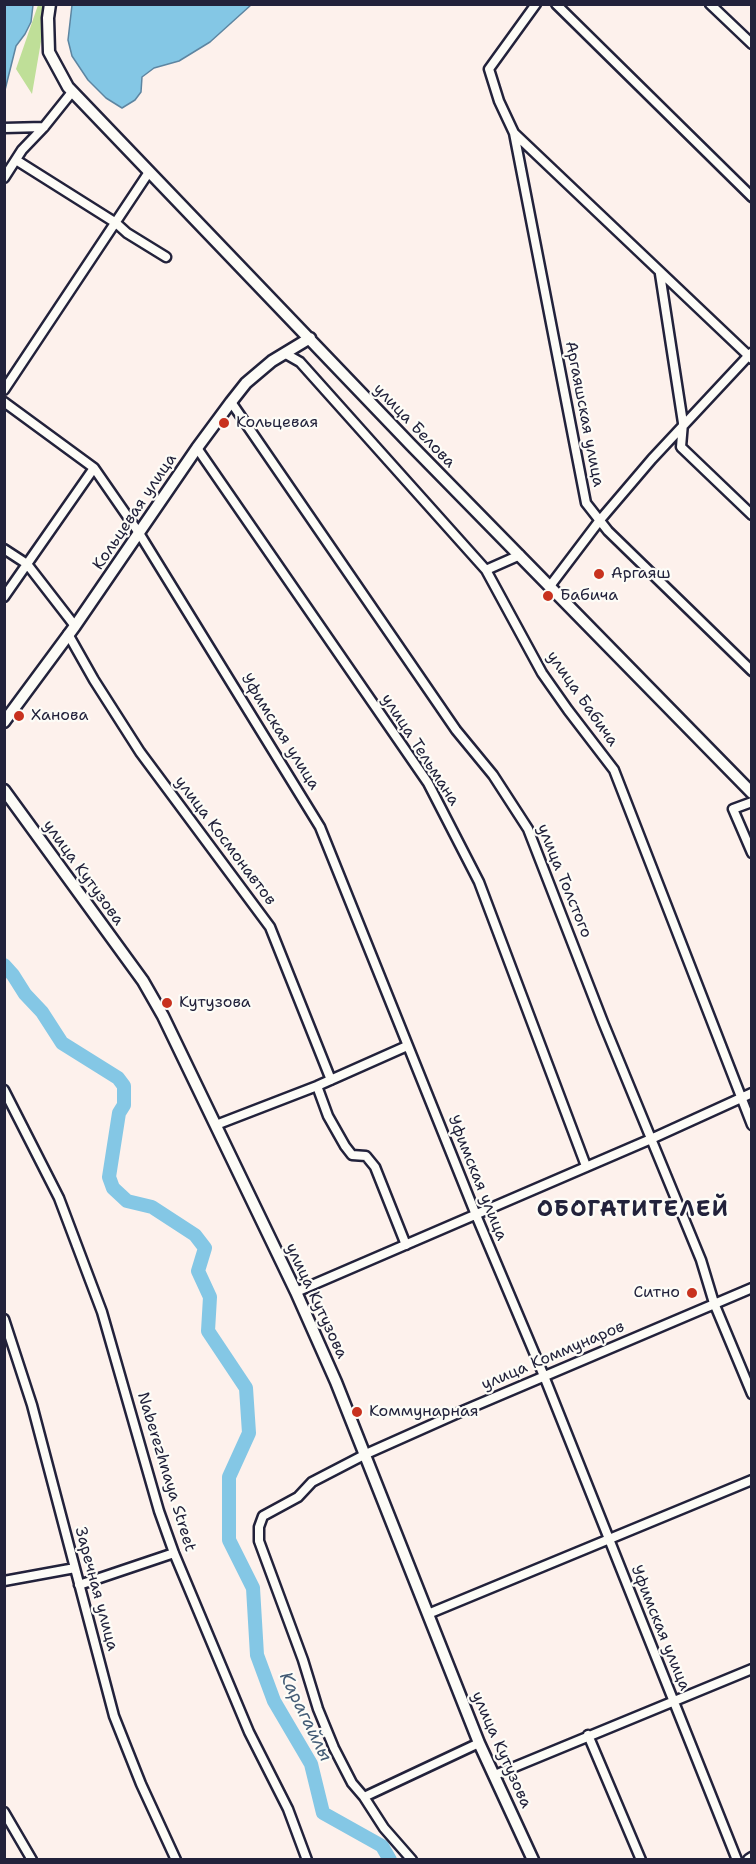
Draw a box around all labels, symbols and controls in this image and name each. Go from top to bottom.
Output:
street label: Аргаяшская улица [560,340,608,488]
street label: улица Белова [369,380,459,472]
place label: Кольцевая [236,413,318,433]
marker: Кольцевая [217,416,231,430]
street label: Кольцевая улица [89,450,181,574]
place label: Аргаяш [611,564,671,584]
marker: Аргаяш [592,567,606,581]
place label: Бабича [560,586,618,606]
marker: Бабича [541,589,555,603]
street label: улица Бабича [542,648,622,750]
street label: Уфимская улица [236,670,324,794]
street label: улица Тельмана [377,691,463,809]
place label: Ханова [31,706,88,726]
marker: Ханова [12,709,26,723]
street label: улица Космонавтов [170,773,280,909]
street label: улица Кутузова [38,817,128,929]
street label: улица Толстого [532,821,596,941]
place label: Кутузова [179,993,251,1013]
marker: Кутузова [160,996,174,1010]
street label: Уфимская улица [443,1113,511,1243]
district label: ОБОГАТИТЕЛЕЙ [537,1197,729,1223]
street label: улица Кутузова [281,1240,351,1362]
place label: Ситно [634,1283,680,1303]
marker: Ситно [685,1286,699,1300]
street label: улица Коммунаров [479,1317,627,1395]
street label: Naberezhnaya Street [133,1390,199,1554]
place label: Коммунарная [369,1402,479,1422]
marker: Коммунарная [350,1405,364,1419]
street label: Заречная улица [70,1525,122,1653]
street label: Уфимская улица [626,1563,694,1693]
water label: Карагайлы [274,1669,336,1765]
street label: улица Кутузова [467,1689,535,1811]

